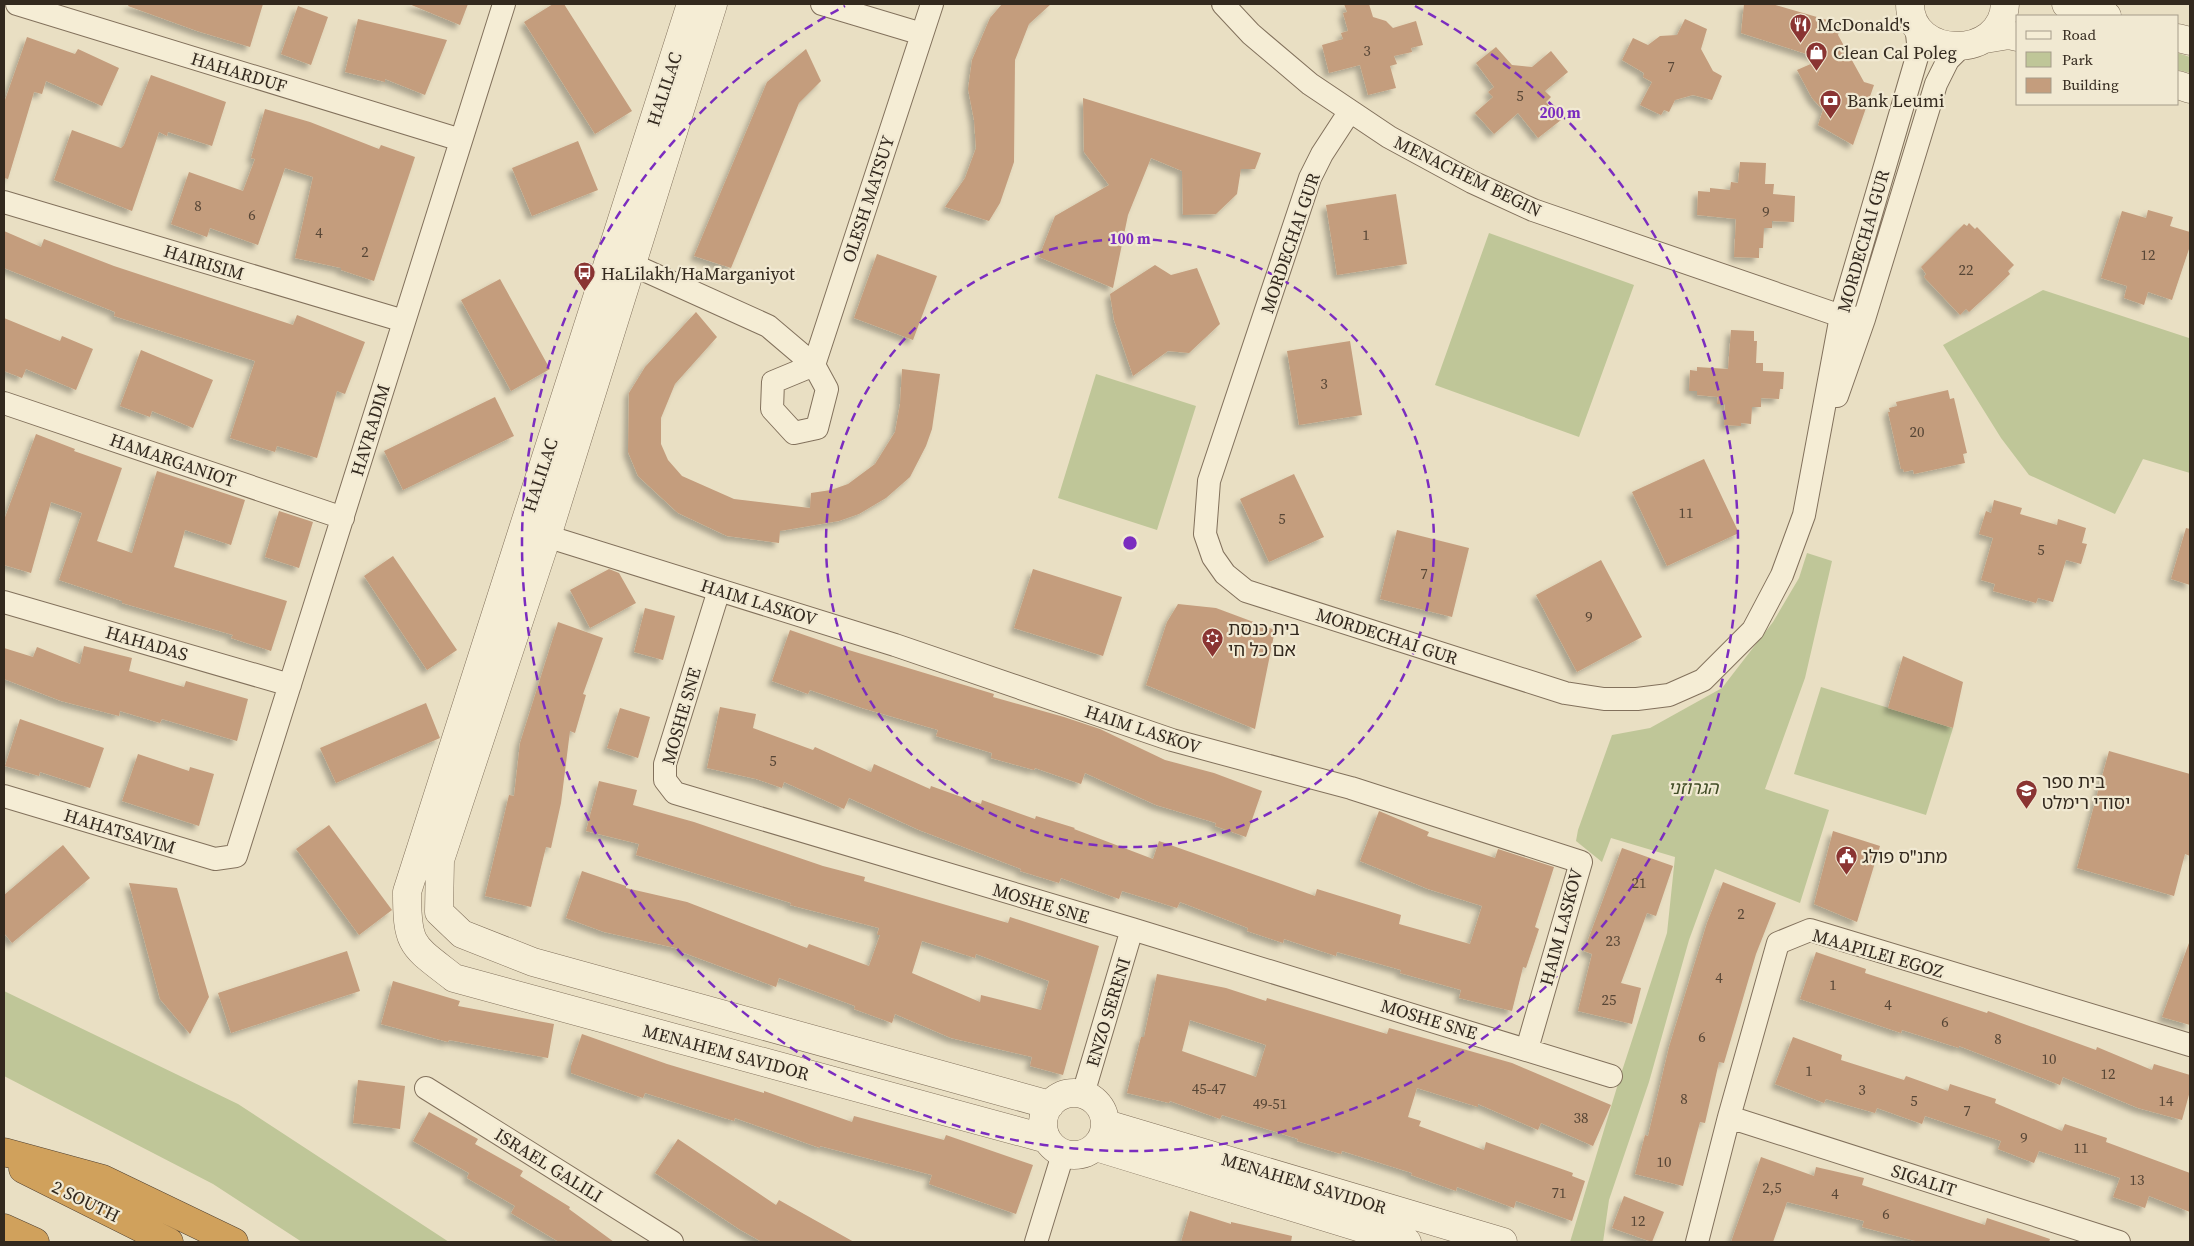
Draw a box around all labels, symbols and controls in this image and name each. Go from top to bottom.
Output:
restaurant icon: McDonald's [1789,12,1813,43]
place label: McDonald's [1817,12,1910,37]
legend [2016,15,2179,105]
text: Road [2062,24,2096,45]
house number: 3 [1363,40,1371,61]
shop icon: Clean Cal Poleg [1805,40,1829,71]
place label: Clean Cal Poleg [1833,40,1957,65]
street label: HAHARDUF [188,46,290,98]
street label: HALILAC [640,49,688,129]
text: Park [2062,49,2094,70]
house number: 7 [1667,56,1675,77]
text: Building [2062,74,2119,95]
house number: 5 [1516,85,1524,106]
bank icon: Bank Leumi [1819,88,1843,119]
place label: Bank Leumi [1847,88,1944,113]
text: 200 m [1539,102,1581,123]
street label: MENACHEM BEGIN [1390,129,1546,223]
street label: OLESH MATSUY [836,132,900,266]
street label: MORDECHAI GUR [1831,166,1895,315]
street label: MORDECHAI GUR [1254,169,1326,317]
house number: 8 [194,195,202,216]
house number: 9 [1762,201,1770,222]
house number: 6 [248,204,256,225]
house number: 4 [315,222,323,243]
house number: 1 [1362,224,1370,245]
text: 100 m [1109,228,1151,249]
street label: HAIRISIM [161,238,247,286]
house number: 2 [361,241,369,262]
house number: 12 [2140,244,2156,265]
house number: 22 [1958,259,1974,280]
bus stop icon: HaLilakh/HaMarganiyot [573,261,597,292]
place label: HaLilakh/HaMarganiyot [601,261,795,286]
house number: 3 [1320,373,1328,394]
street label: HAVRADIM [344,381,396,479]
house number: 20 [1909,421,1925,442]
street label: HAMARGANIOT [107,427,240,493]
street label: HALILAC [516,435,564,515]
house number: 11 [1678,502,1694,523]
house number: 5 [1278,508,1286,529]
centre of rings [1121,534,1139,552]
house number: 5 [2037,539,2045,560]
house number: 7 [1420,563,1428,584]
street label: HAIM LASKOV [698,572,820,632]
street label: MORDECHAI GUR [1313,601,1461,671]
house number: 9 [1585,606,1593,627]
place label: בית כנסת אם כל חי [1228,616,1300,662]
street label: HAHADAS [103,619,191,667]
synagogue icon: בית כנסת אם כל חי [1200,626,1224,657]
street label: MOSHE SNE [655,664,707,767]
street label: HAIM LASKOV [1082,699,1204,759]
house number: 5 [769,750,777,771]
place label: בית ספר יסודי רימלט [2042,769,2130,815]
park label: הגרוזני [1668,775,1720,800]
school or university icon: בית ספר יסודי רימלט [2014,779,2038,810]
street label: HAHATSAVIM [61,802,179,860]
public building icon: מתנ"ס פולג [1834,844,1858,875]
place label: מתנ"ס פולג [1862,844,1948,869]
street label: HAIM LASKOV [1533,866,1589,988]
house number: 21 [1631,872,1647,893]
street label: MOSHE SNE [990,876,1092,930]
house number: 2 [1737,903,1745,924]
street label: MAAPILEI EGOZ [1810,922,1947,984]
house number: 23 [1605,930,1621,951]
street label: ENZO SERENI [1080,954,1136,1070]
house number: 4 [1715,967,1723,988]
house number: 1 [1829,974,1837,995]
house number: 25 [1601,989,1617,1010]
street label: MOSHE SNE [1378,992,1480,1046]
house number: 4 [1884,994,1892,1015]
house number: 6 [1941,1011,1949,1032]
street label: MENAHEM SAVIDOR [640,1018,812,1086]
house number: 6 [1698,1026,1706,1047]
house number: 8 [1994,1028,2002,1049]
house number: 10 [2041,1048,2057,1069]
house number: 1 [1805,1060,1813,1081]
house number: 12 [2100,1063,2116,1084]
house number: 45-47 [1192,1078,1226,1099]
house number: 3 [1858,1079,1866,1100]
house number: 8 [1680,1088,1688,1109]
house number: 5 [1910,1090,1918,1111]
house number: 14 [2158,1090,2174,1111]
house number: 49-51 [1253,1093,1287,1114]
house number: 7 [1963,1100,1971,1121]
house number: 38 [1573,1107,1589,1128]
street label: ISRAEL GALILI [490,1122,608,1208]
house number: 9 [2020,1127,2028,1148]
house number: 11 [2073,1137,2089,1158]
street label: MENAHEM SAVIDOR [1218,1146,1390,1220]
house number: 10 [1656,1151,1672,1172]
street label: SIGALIT [1888,1158,1960,1202]
house number: 13 [2129,1169,2145,1190]
street label: 2 SOUTH [48,1174,124,1228]
house number: 2,5 [1762,1177,1782,1198]
house number: 71 [1551,1182,1567,1203]
house number: 4 [1831,1183,1839,1204]
house number: 6 [1882,1203,1890,1224]
house number: 12 [1630,1210,1646,1231]

